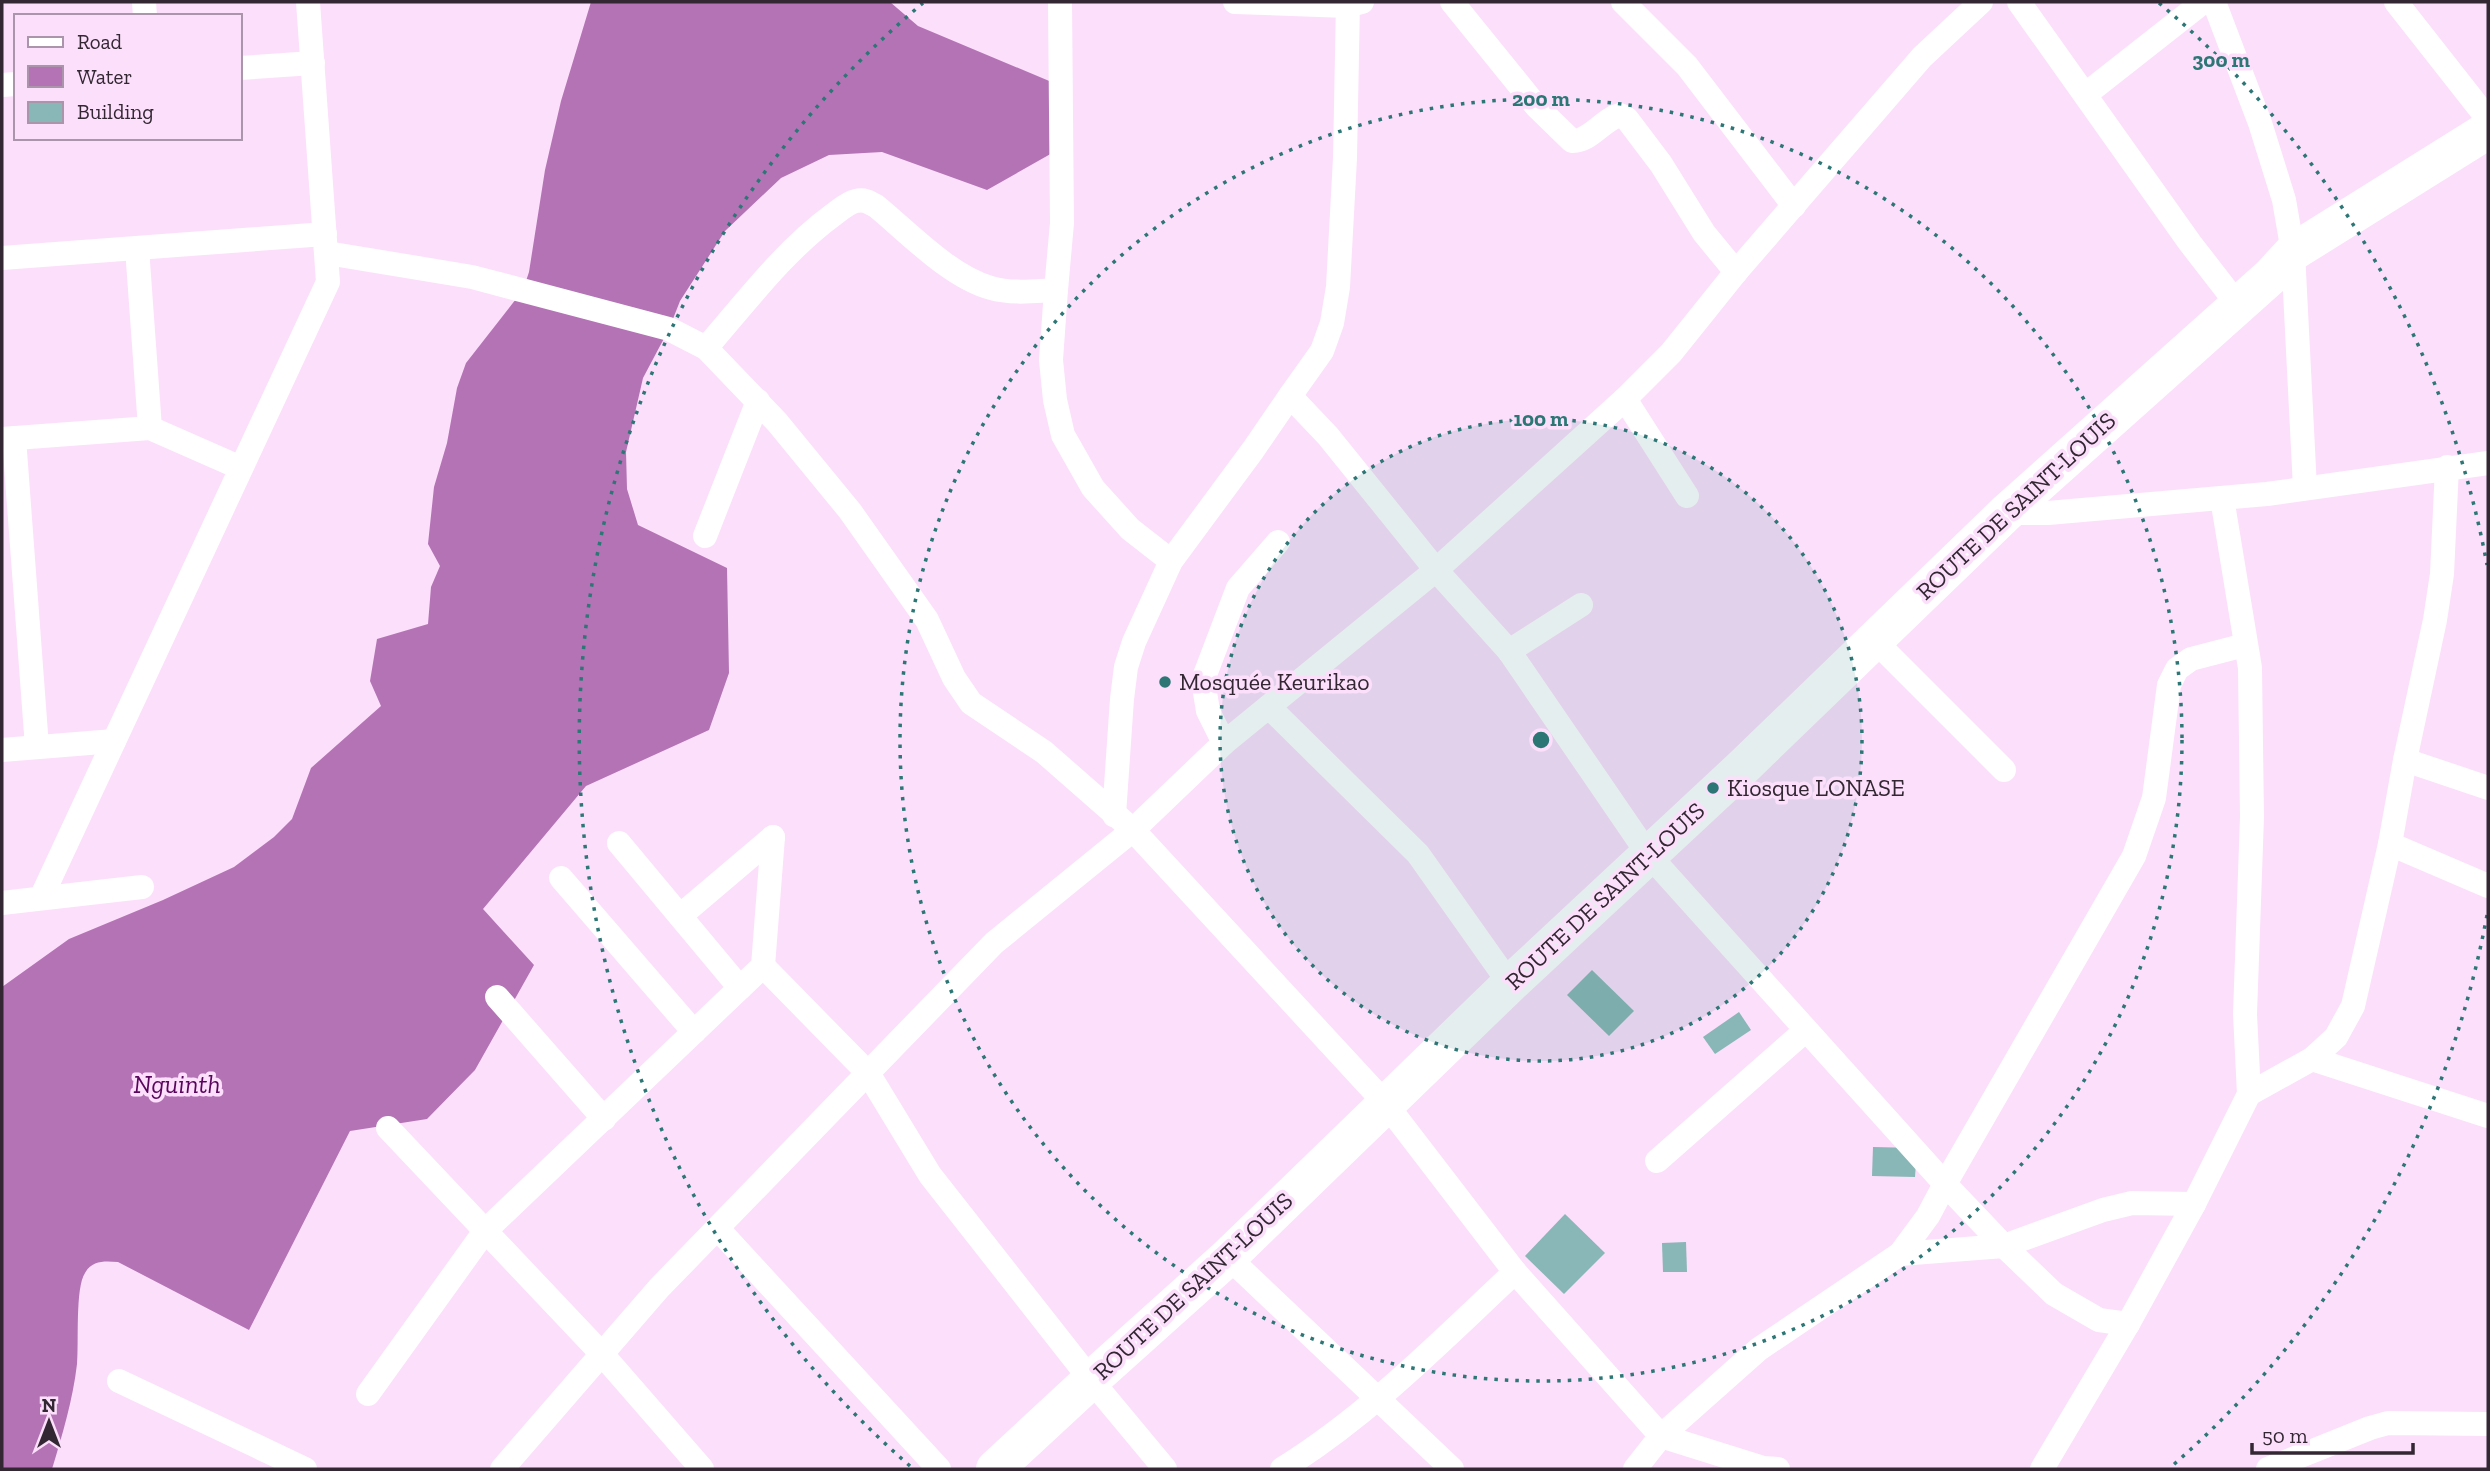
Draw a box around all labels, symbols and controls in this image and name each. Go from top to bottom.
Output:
legend [14,14,242,140]
text: Road [77,29,123,54]
text: 300 m [2192,47,2250,72]
text: Water [77,64,132,89]
text: 200 m [1512,86,1570,111]
text: Building [77,99,154,124]
text: 100 m [1514,406,1569,431]
street label: ROUTE DE SAINT-LOUIS [1910,406,2121,606]
place label: Mosquée Keurikao [1179,667,1370,696]
marker: Mosquée Keurikao [1157,674,1173,690]
centre of rings [1529,728,1553,752]
place label: Kiosque LONASE [1727,773,1905,802]
marker: Kiosque LONASE [1705,780,1721,796]
street label: ROUTE DE SAINT-LOUIS [1499,796,1710,996]
water label: Nguinth [133,1068,221,1100]
street label: ROUTE DE SAINT-LOUIS [1087,1186,1298,1386]
north arrow [14,1387,84,1457]
text: N [42,1394,56,1417]
scale bar [2252,1412,2413,1456]
text: 50 m [2262,1423,2308,1448]

